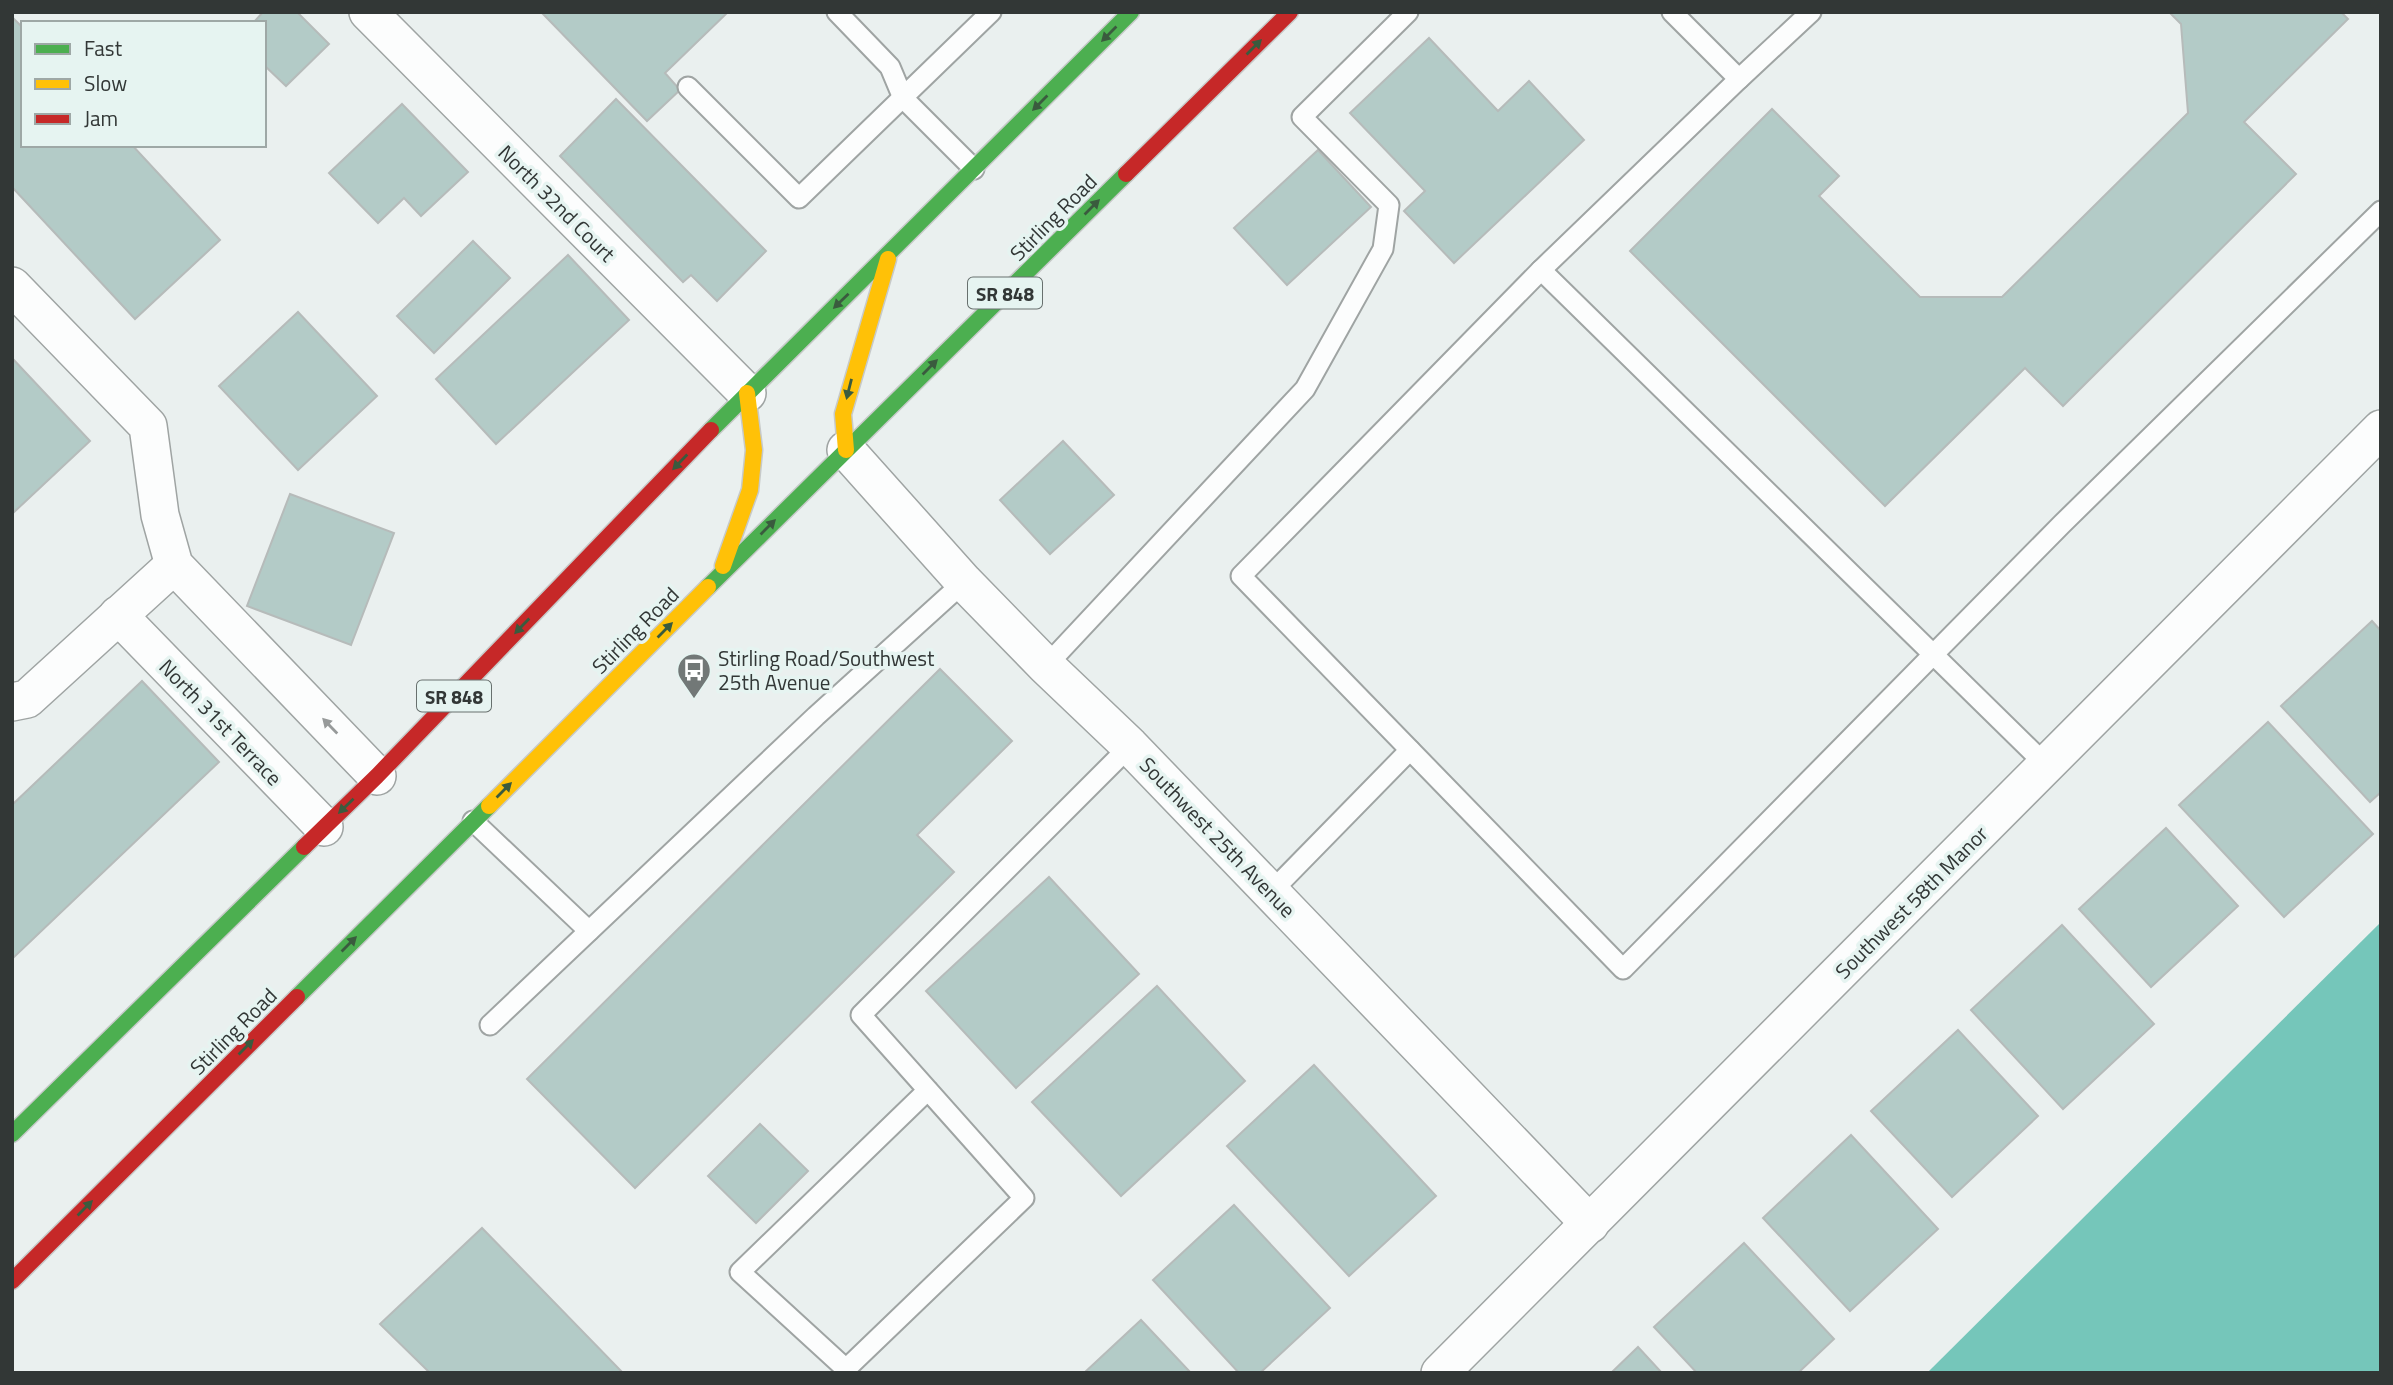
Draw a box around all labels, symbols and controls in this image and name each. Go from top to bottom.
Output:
legend [21,21,266,147]
one-way arrow [1101,25,1118,42]
text: Fast [84,32,123,64]
one-way arrow [1245,40,1262,56]
text: Slow [84,67,127,99]
one-way arrow [1031,95,1048,112]
text: Jam [84,102,118,134]
street label: North 32nd Court [491,137,623,269]
street label: Stirling Road [1002,166,1104,268]
one-way arrow [1084,199,1101,216]
road number: SR 848 [968,278,1042,308]
one-way arrow [833,293,849,309]
one-way arrow [921,359,938,375]
one-way arrow [843,378,854,400]
one-way arrow [673,453,689,470]
one-way arrow [760,519,776,536]
street label: Stirling Road [584,579,686,681]
one-way arrow [514,617,531,634]
one-way arrow [656,622,673,638]
place label: Stirling Road/Southwest 25th Avenue [718,642,935,698]
street label: North 31st Terrace [152,651,290,793]
bus stop icon: Stirling Road/Southwest 25th Avenue [675,651,713,700]
road number: SR 848 [417,680,491,712]
one-way arrow [322,719,339,735]
street label: Southwest 25th Avenue [1133,749,1303,925]
one-way arrow [495,783,512,799]
one-way arrow [338,798,354,814]
street label: Southwest 58th Manor [1827,818,1995,986]
one-way arrow [341,936,358,953]
street label: Stirling Road [182,980,284,1082]
one-way arrow [238,1039,254,1056]
one-way arrow [77,1200,93,1217]

